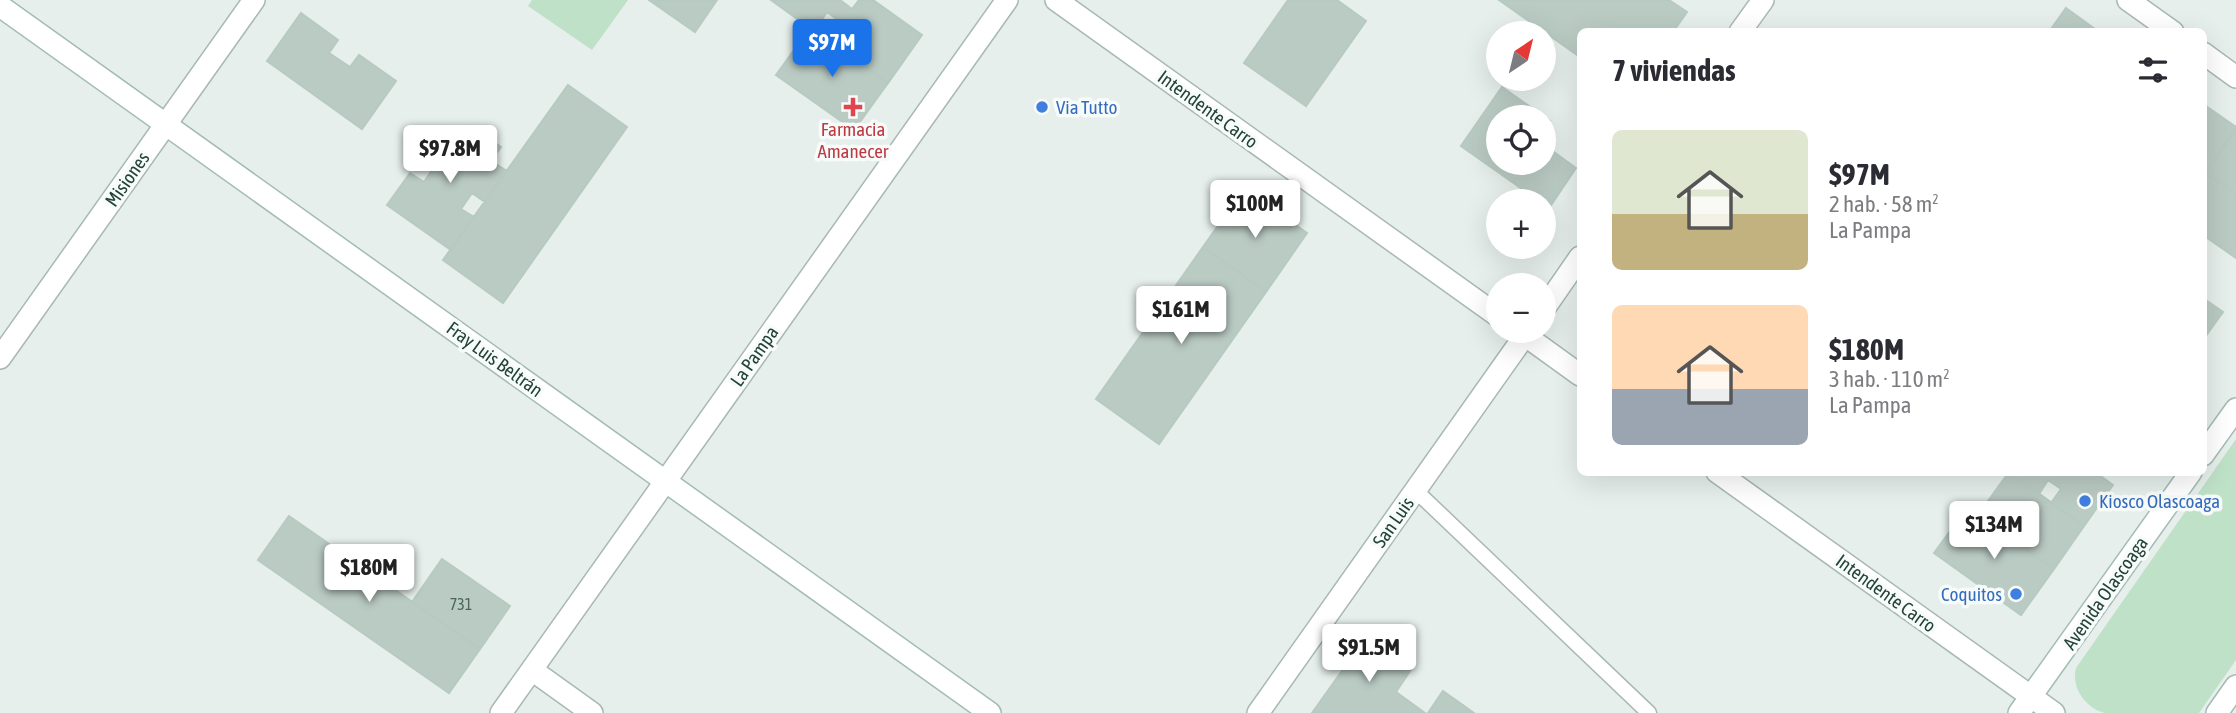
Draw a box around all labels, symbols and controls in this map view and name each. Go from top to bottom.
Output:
pin: $97M [791,20,873,79]
north arrow [1486,21,1556,91]
map controls [1486,21,1556,343]
text: $97M [809,29,855,55]
icon: filters [2134,51,2172,89]
text: 7 viviendas [1612,53,1736,87]
street label: Intendente Carro [1154,65,1262,153]
place label: Via Tutto [1056,96,1117,118]
marker: Farmacia Amanecer [845,99,861,115]
marker: Via Tutto [1034,99,1050,115]
button: locate [1486,105,1556,175]
place label: Farmacia Amanecer [818,118,889,162]
pin: $97.8M [393,125,507,185]
text: $97.8M [419,135,481,161]
street label: Misiones [100,147,154,211]
text: $97M [1829,157,1890,191]
icon: home [1668,158,1752,242]
pin: $100M [1206,180,1304,240]
button: + [1486,189,1556,259]
text: $100M [1226,190,1284,216]
text: 2 hab. · 58 m² [1829,191,1939,217]
text: La Pampa [1829,217,1911,243]
button: − [1486,273,1556,343]
pin: $161M [1132,286,1230,346]
text: $161M [1152,296,1210,322]
street label: Fray Luis Beltrán [443,317,547,401]
street label: La Pampa [725,322,783,390]
text: $180M [1829,332,1904,366]
icon: home [1668,333,1752,417]
text: 3 hab. · 110 m² [1829,366,1950,392]
text: La Pampa [1829,392,1911,418]
place label: Kiosco Olascoaga [2099,490,2220,512]
street label: San Luis [1368,492,1418,551]
marker: Kiosco Olascoaga [2077,493,2093,509]
pin: $134M [1945,502,2043,561]
text: $134M [1965,511,2023,537]
street label: Avenida Olascoaga [2058,532,2152,654]
pin: $180M [320,544,418,604]
street label: Intendente Carro [1832,549,1940,637]
text: $180M [340,554,398,580]
place label: Coquitos [1941,583,2002,605]
marker: Coquitos [2008,586,2024,602]
house number: 731 [450,595,472,613]
pin: $91.5M [1312,624,1426,684]
text: $91.5M [1338,634,1400,660]

